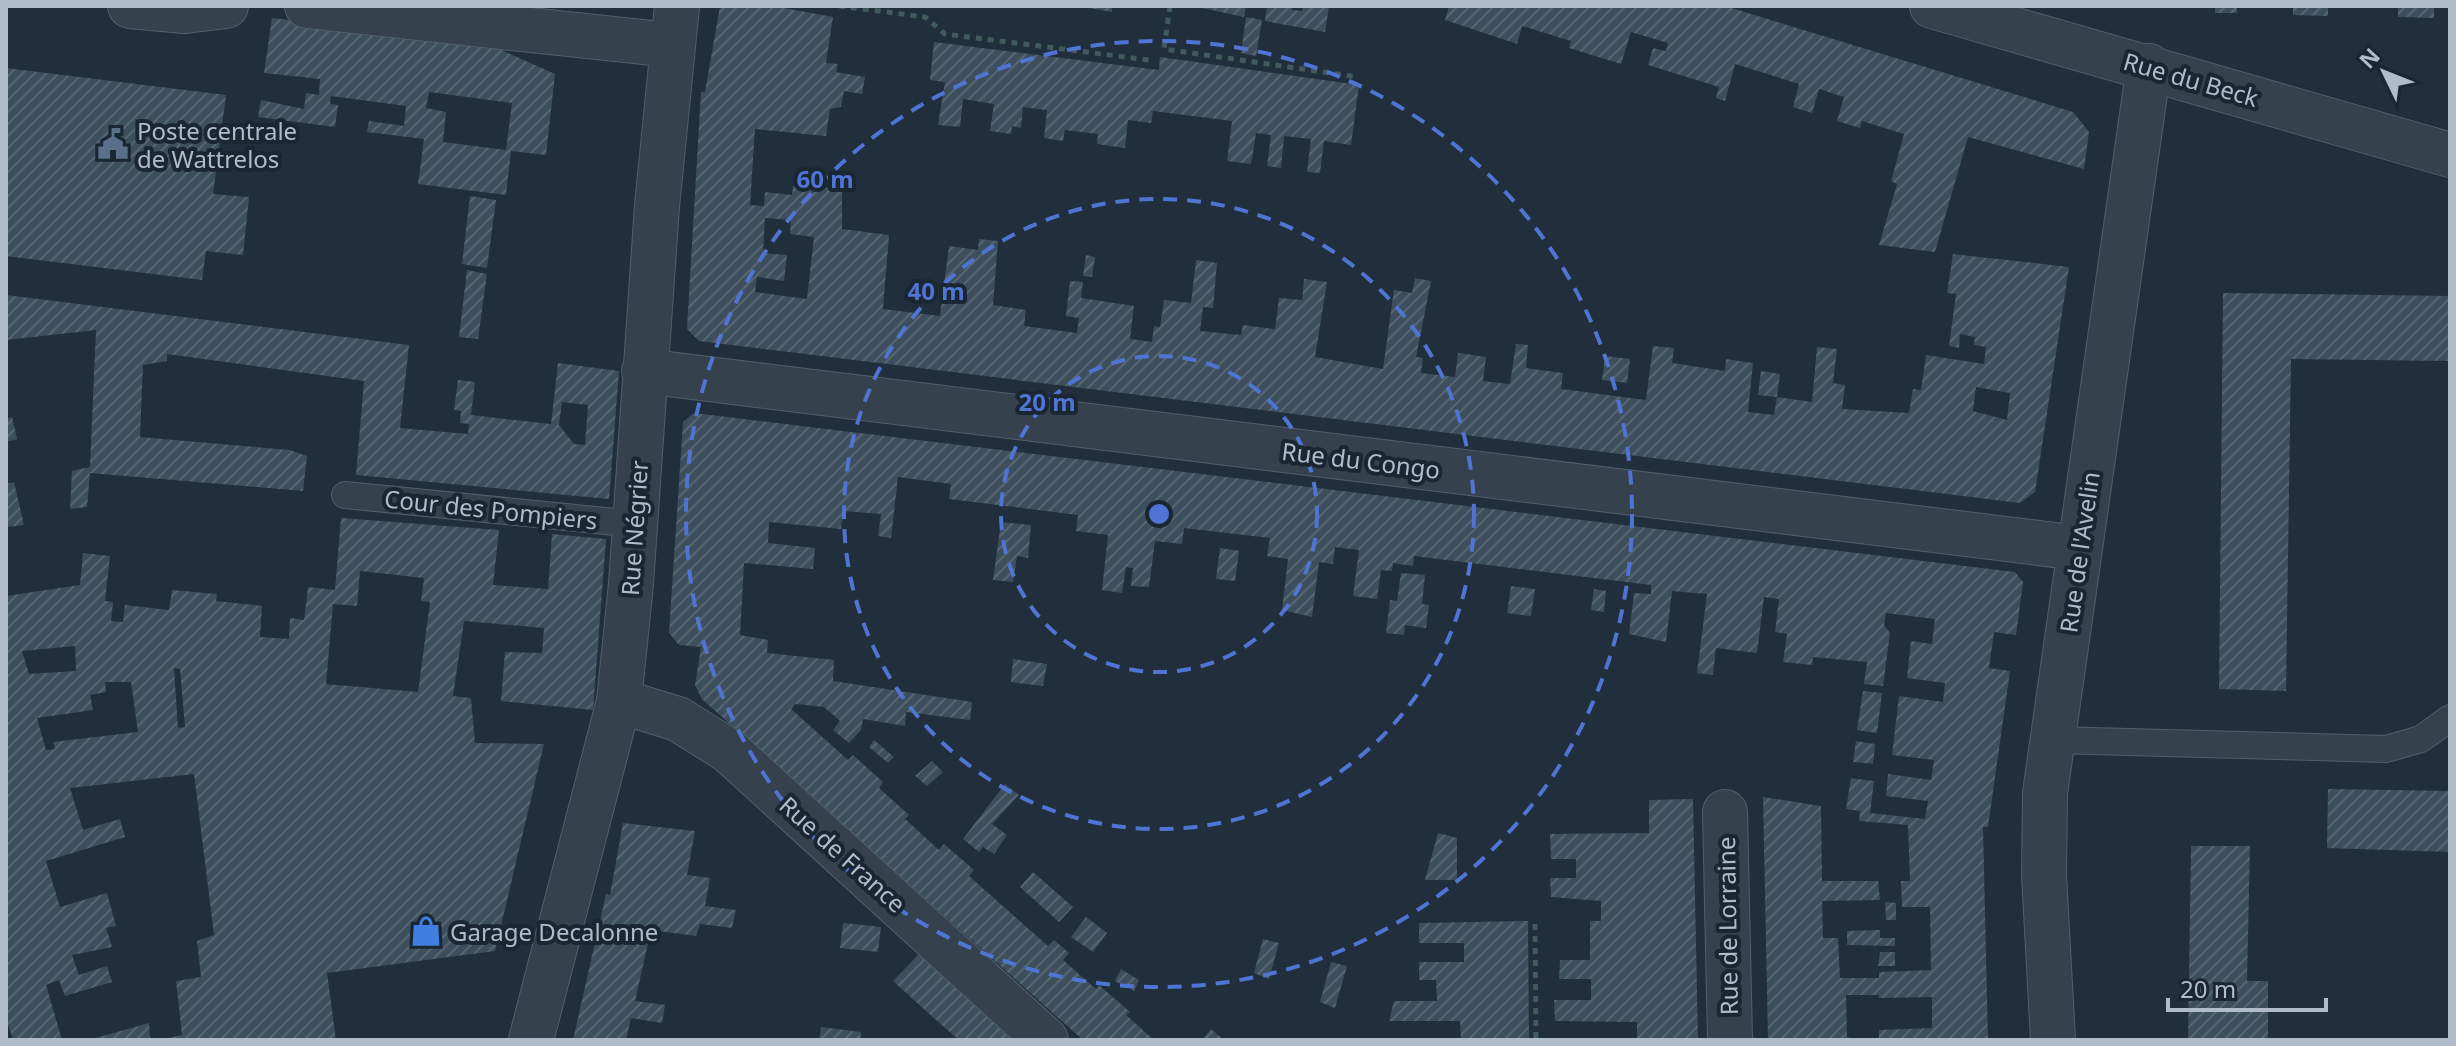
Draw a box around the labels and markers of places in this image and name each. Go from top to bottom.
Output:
place label: Poste centrale de Wattrelos [137,114,297,175]
public building icon: Poste centrale de Wattrelos [96,127,130,161]
centre of rings [1145,500,1173,528]
shop icon: Garage Decalonne [409,914,443,948]
place label: Garage Decalonne [450,915,658,948]

